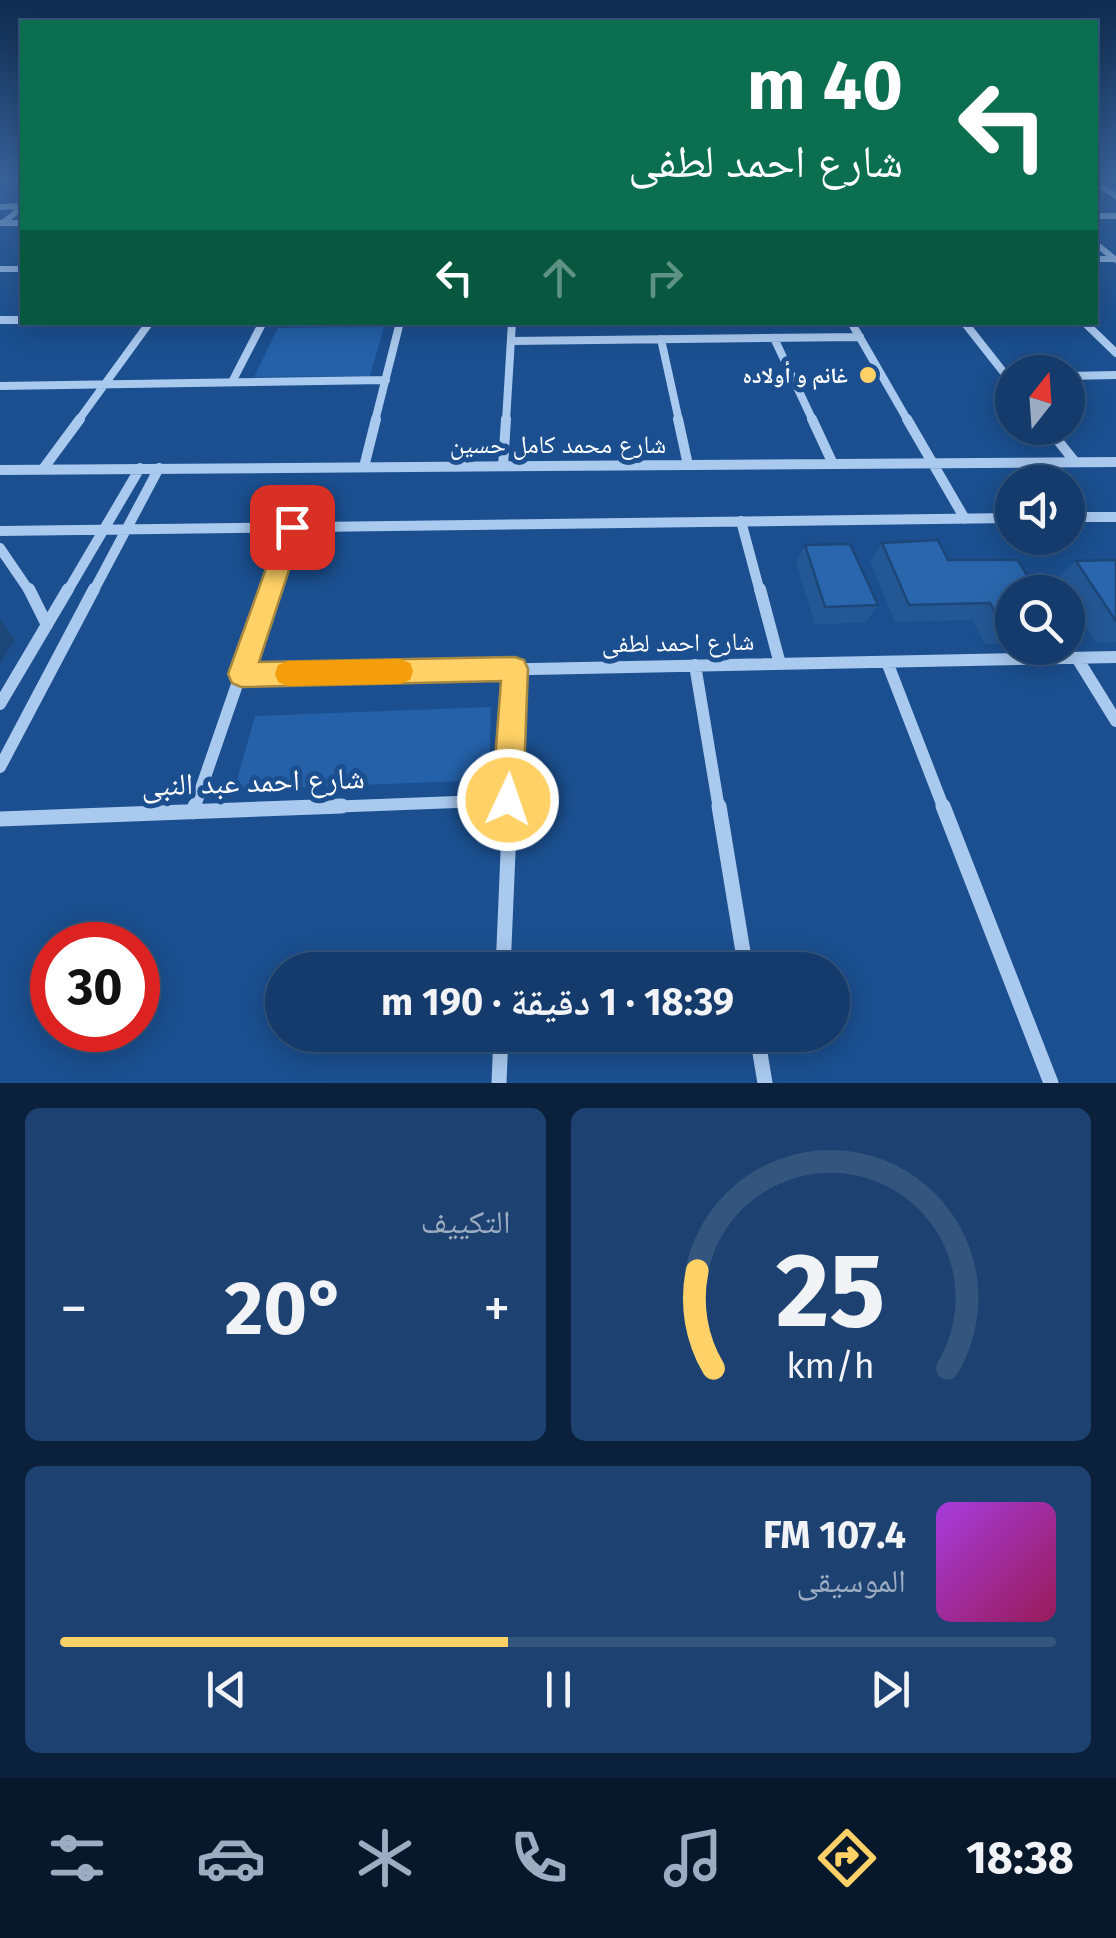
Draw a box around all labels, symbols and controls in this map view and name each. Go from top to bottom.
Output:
text: 40 m [747,44,903,128]
icon: left [938,60,1068,190]
text: شارع احمد لطفى [628,135,903,189]
icon: left [427,250,482,305]
icon: ahead [532,250,587,305]
icon: right [637,250,692,305]
north arrow [995,355,1085,445]
map controls [995,355,1085,665]
place label: غانم و أولاده [743,360,848,390]
marker: غانم و أولاده [857,364,879,386]
street label: شارع محمد كامل حسين [450,430,666,460]
button: sound [995,465,1085,555]
pin [250,485,335,570]
icon: arrive [265,500,320,555]
button: search [995,575,1085,665]
street label: شارع احمد لطفى [601,627,755,659]
position arrow [456,748,560,852]
street label: شارع احمد عبد النبى [141,760,365,805]
speed limit sign: 30 [30,922,160,1052]
text: 18:39 · 1 دقيقة · 190 m [381,979,734,1025]
text: التكييف [421,1203,511,1241]
text: 25 [776,1229,886,1354]
text: 20° [224,1264,346,1354]
text: − [60,1276,88,1342]
text: + [483,1276,510,1342]
text: km/h [787,1345,875,1387]
text: 107.4 FM [763,1512,906,1558]
text: الموسيقى [796,1562,906,1600]
icon: previous [199,1662,254,1717]
icon: pause [531,1662,586,1717]
icon: next [863,1662,918,1717]
icon: filters [42,1823,112,1893]
icon: car [196,1823,266,1893]
icon: climate [350,1823,420,1893]
icon: phone [504,1823,574,1893]
icon: music [658,1823,728,1893]
icon: directions [812,1823,882,1893]
text: 18:38 [966,1831,1074,1885]

